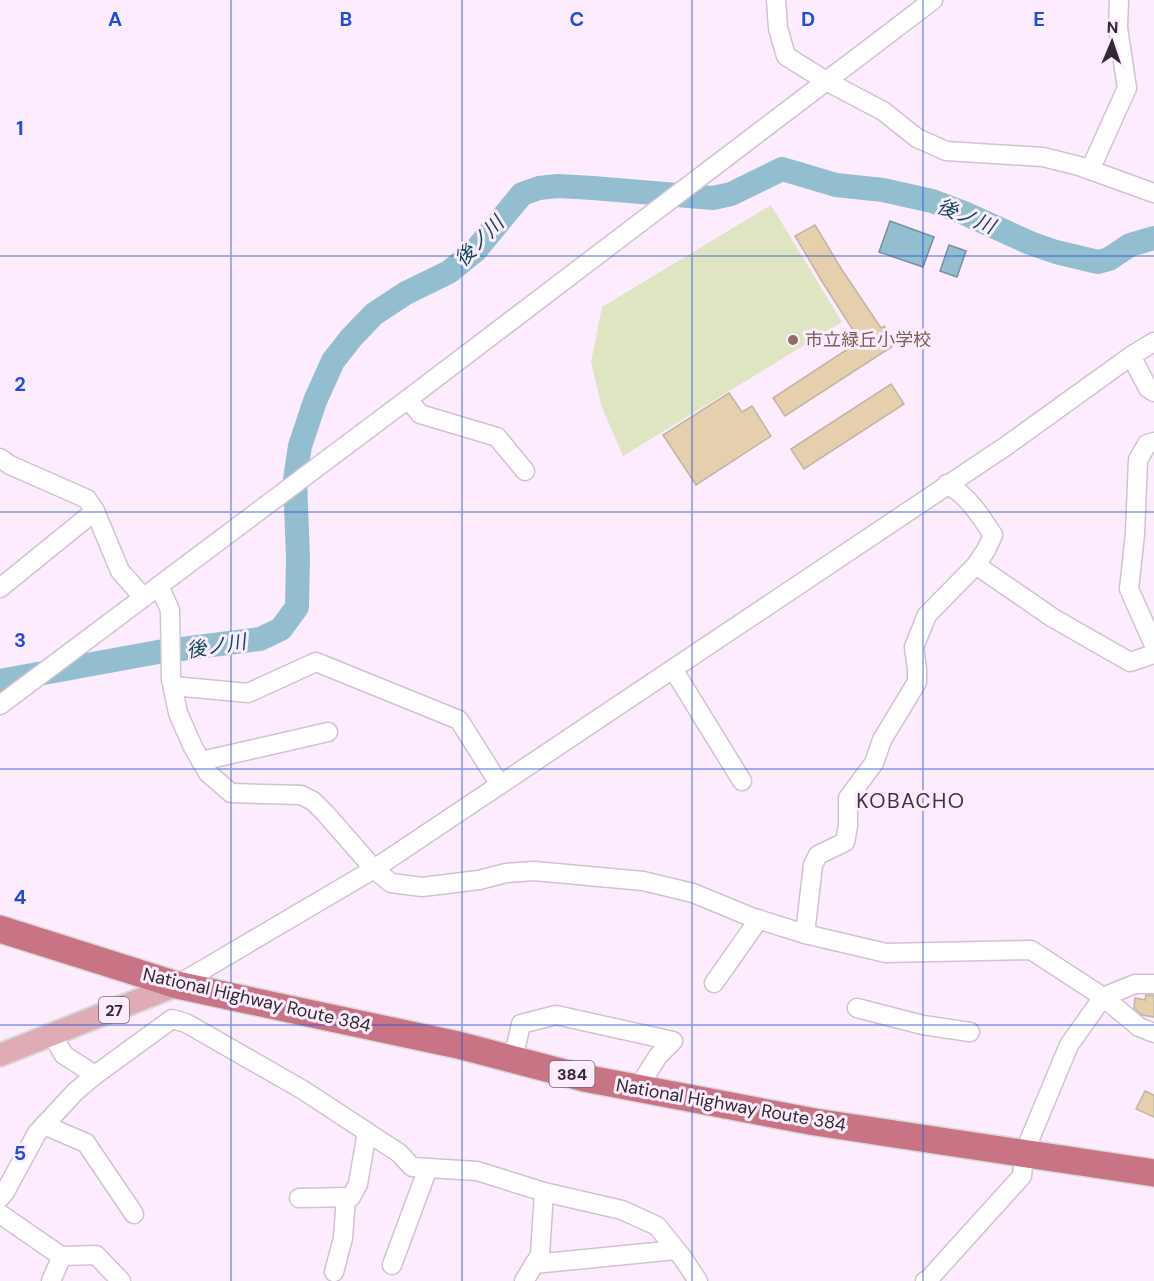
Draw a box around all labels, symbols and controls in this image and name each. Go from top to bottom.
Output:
text: A [108,6,122,32]
text: B [340,6,352,32]
text: C [570,6,584,32]
text: D [801,6,815,32]
text: E [1033,6,1045,32]
north arrow [1082,12,1142,72]
text: N [1106,17,1119,38]
text: 1 [16,115,24,141]
water label: 後ノ川 [933,193,1001,240]
water label: 後ノ川 [449,209,511,272]
place label: 市立緑丘小学校 [805,328,931,352]
marker: 市立緑丘小学校 [786,333,800,347]
text: 2 [14,371,26,397]
text: 3 [14,627,26,653]
water label: 後ノ川 [184,628,250,664]
district label: KOBACHO [856,787,966,815]
text: 4 [14,884,27,910]
street label: National Highway Route 384 [141,962,373,1038]
road number: 27 [99,997,129,1023]
road number: 384 [550,1061,594,1087]
street label: National Highway Route 384 [614,1073,848,1137]
text: 5 [14,1140,26,1166]

